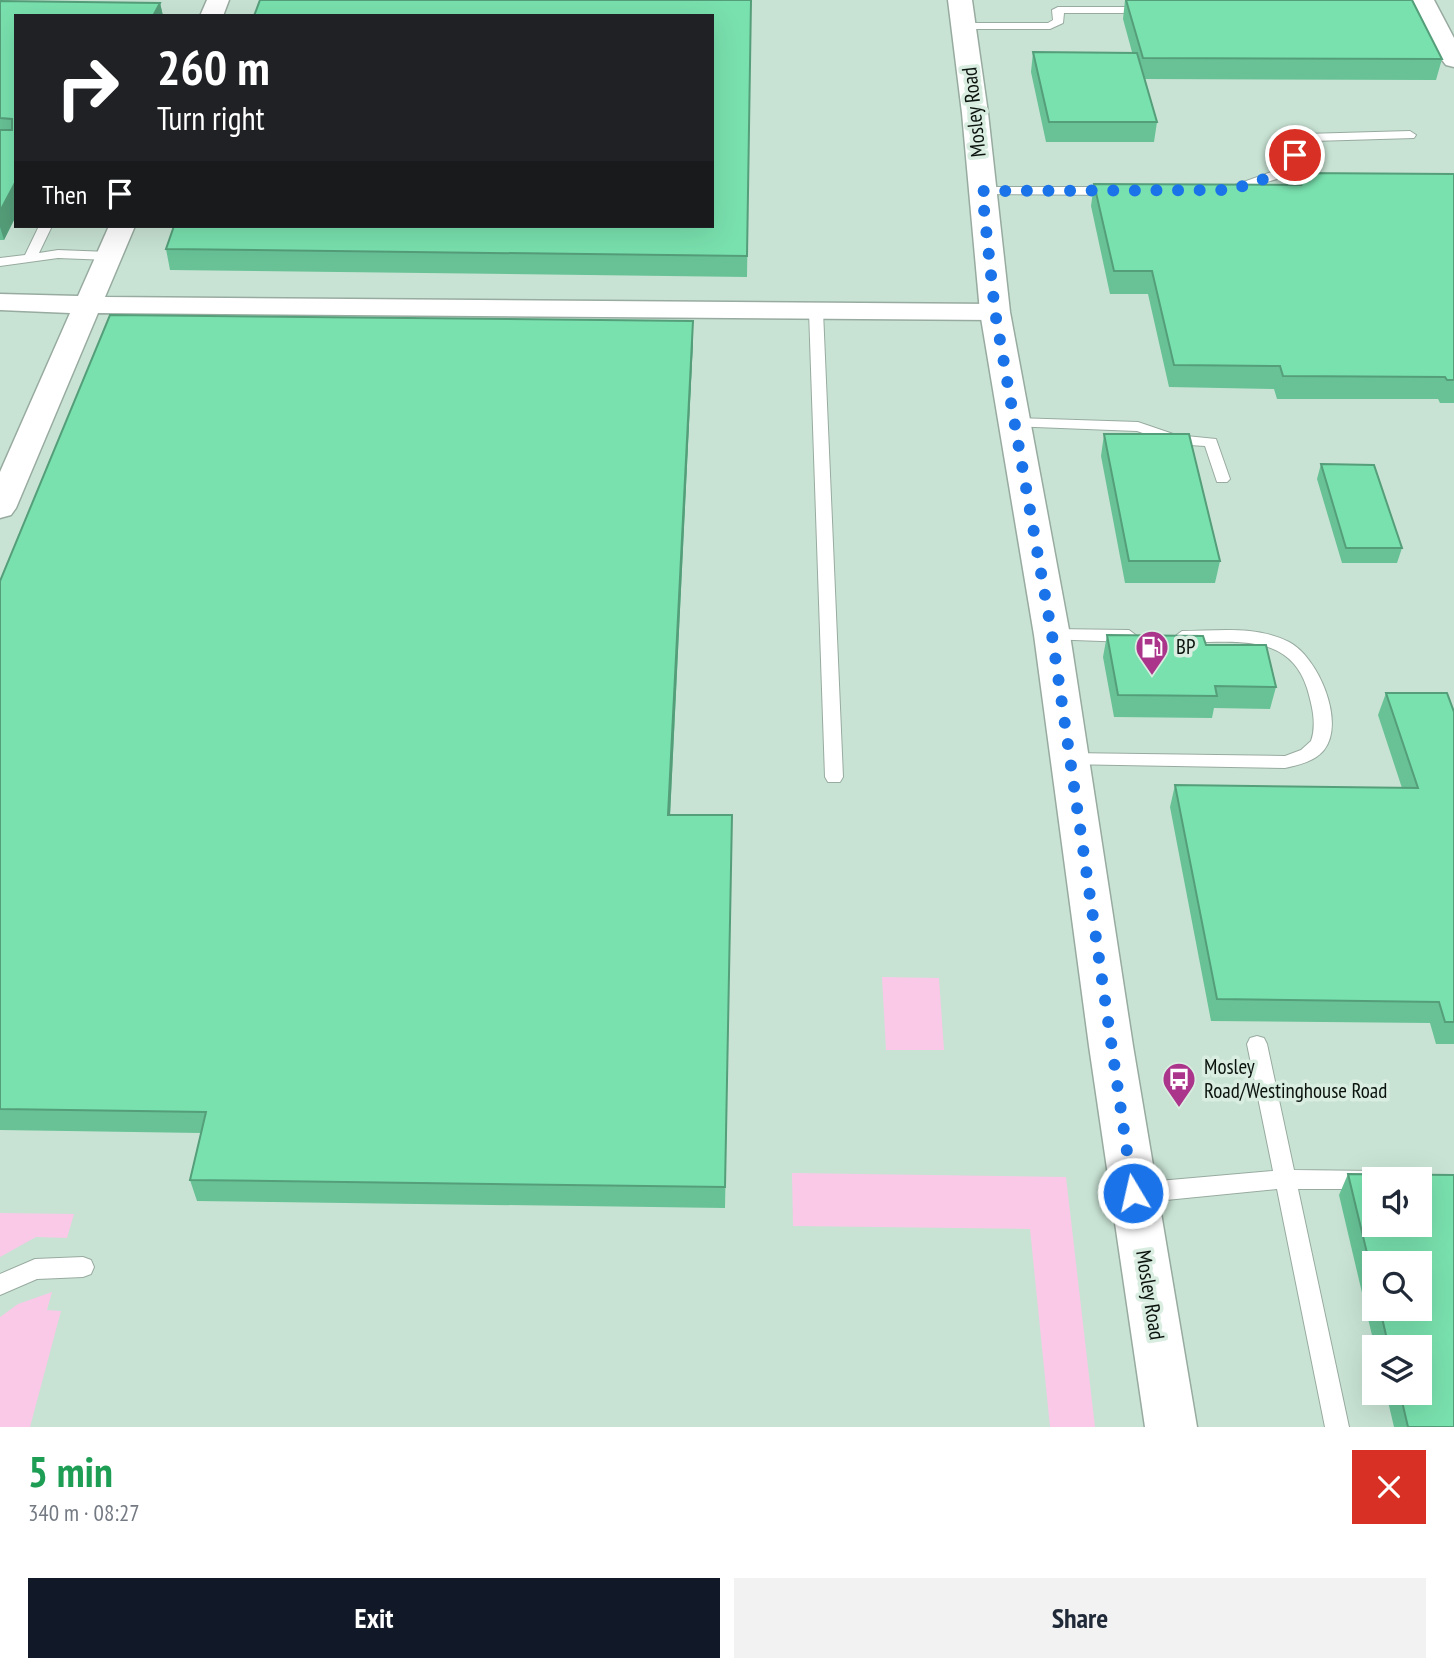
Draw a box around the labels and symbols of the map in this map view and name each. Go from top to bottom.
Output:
street label: Mosley Road [955,66,992,158]
pin [1265,125,1325,185]
fuel station icon: BP [1133,628,1171,677]
place label: BP [1176,633,1195,660]
place label: Mosley Road/Westinghouse Road [1204,1053,1387,1104]
bus stop icon: Mosley Road/Westinghouse Road [1160,1060,1198,1109]
position arrow [1096,1156,1170,1230]
street label: Mosley Road [1130,1248,1171,1342]

